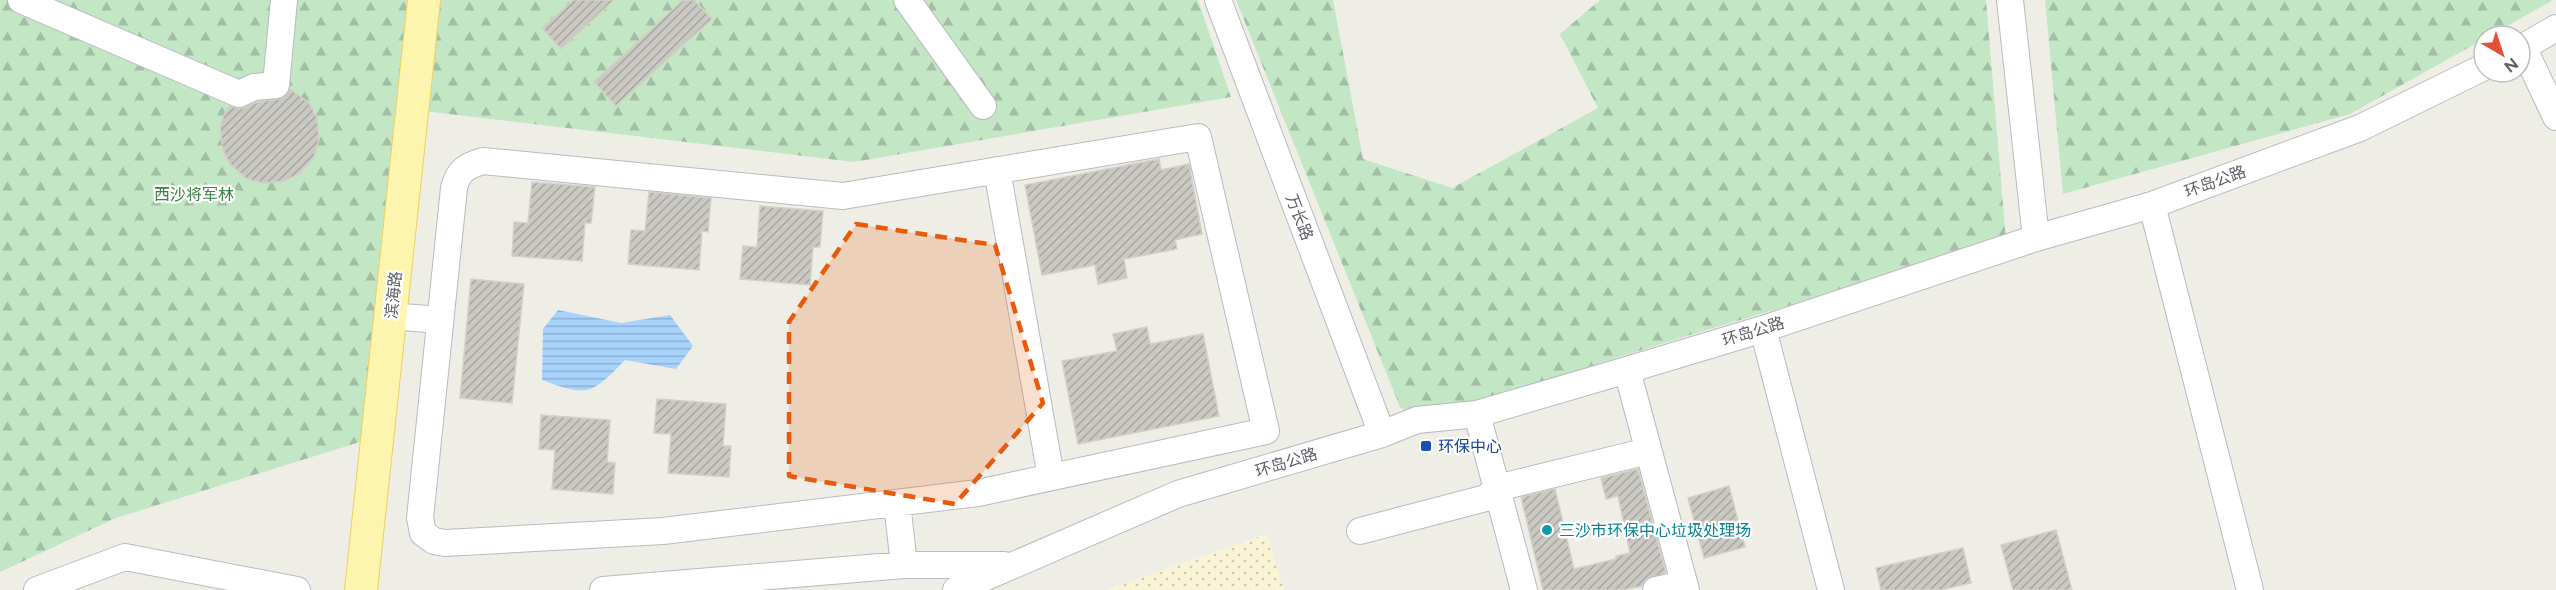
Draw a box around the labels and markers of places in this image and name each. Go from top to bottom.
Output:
place label: 环保中心 [1438,437,1502,456]
marker: 环保中心 [1419,439,1433,453]
place label: 三沙市环保中心垃圾处理场 [1559,521,1751,540]
marker: 三沙市环保中心垃圾处理场 [1540,523,1554,537]

